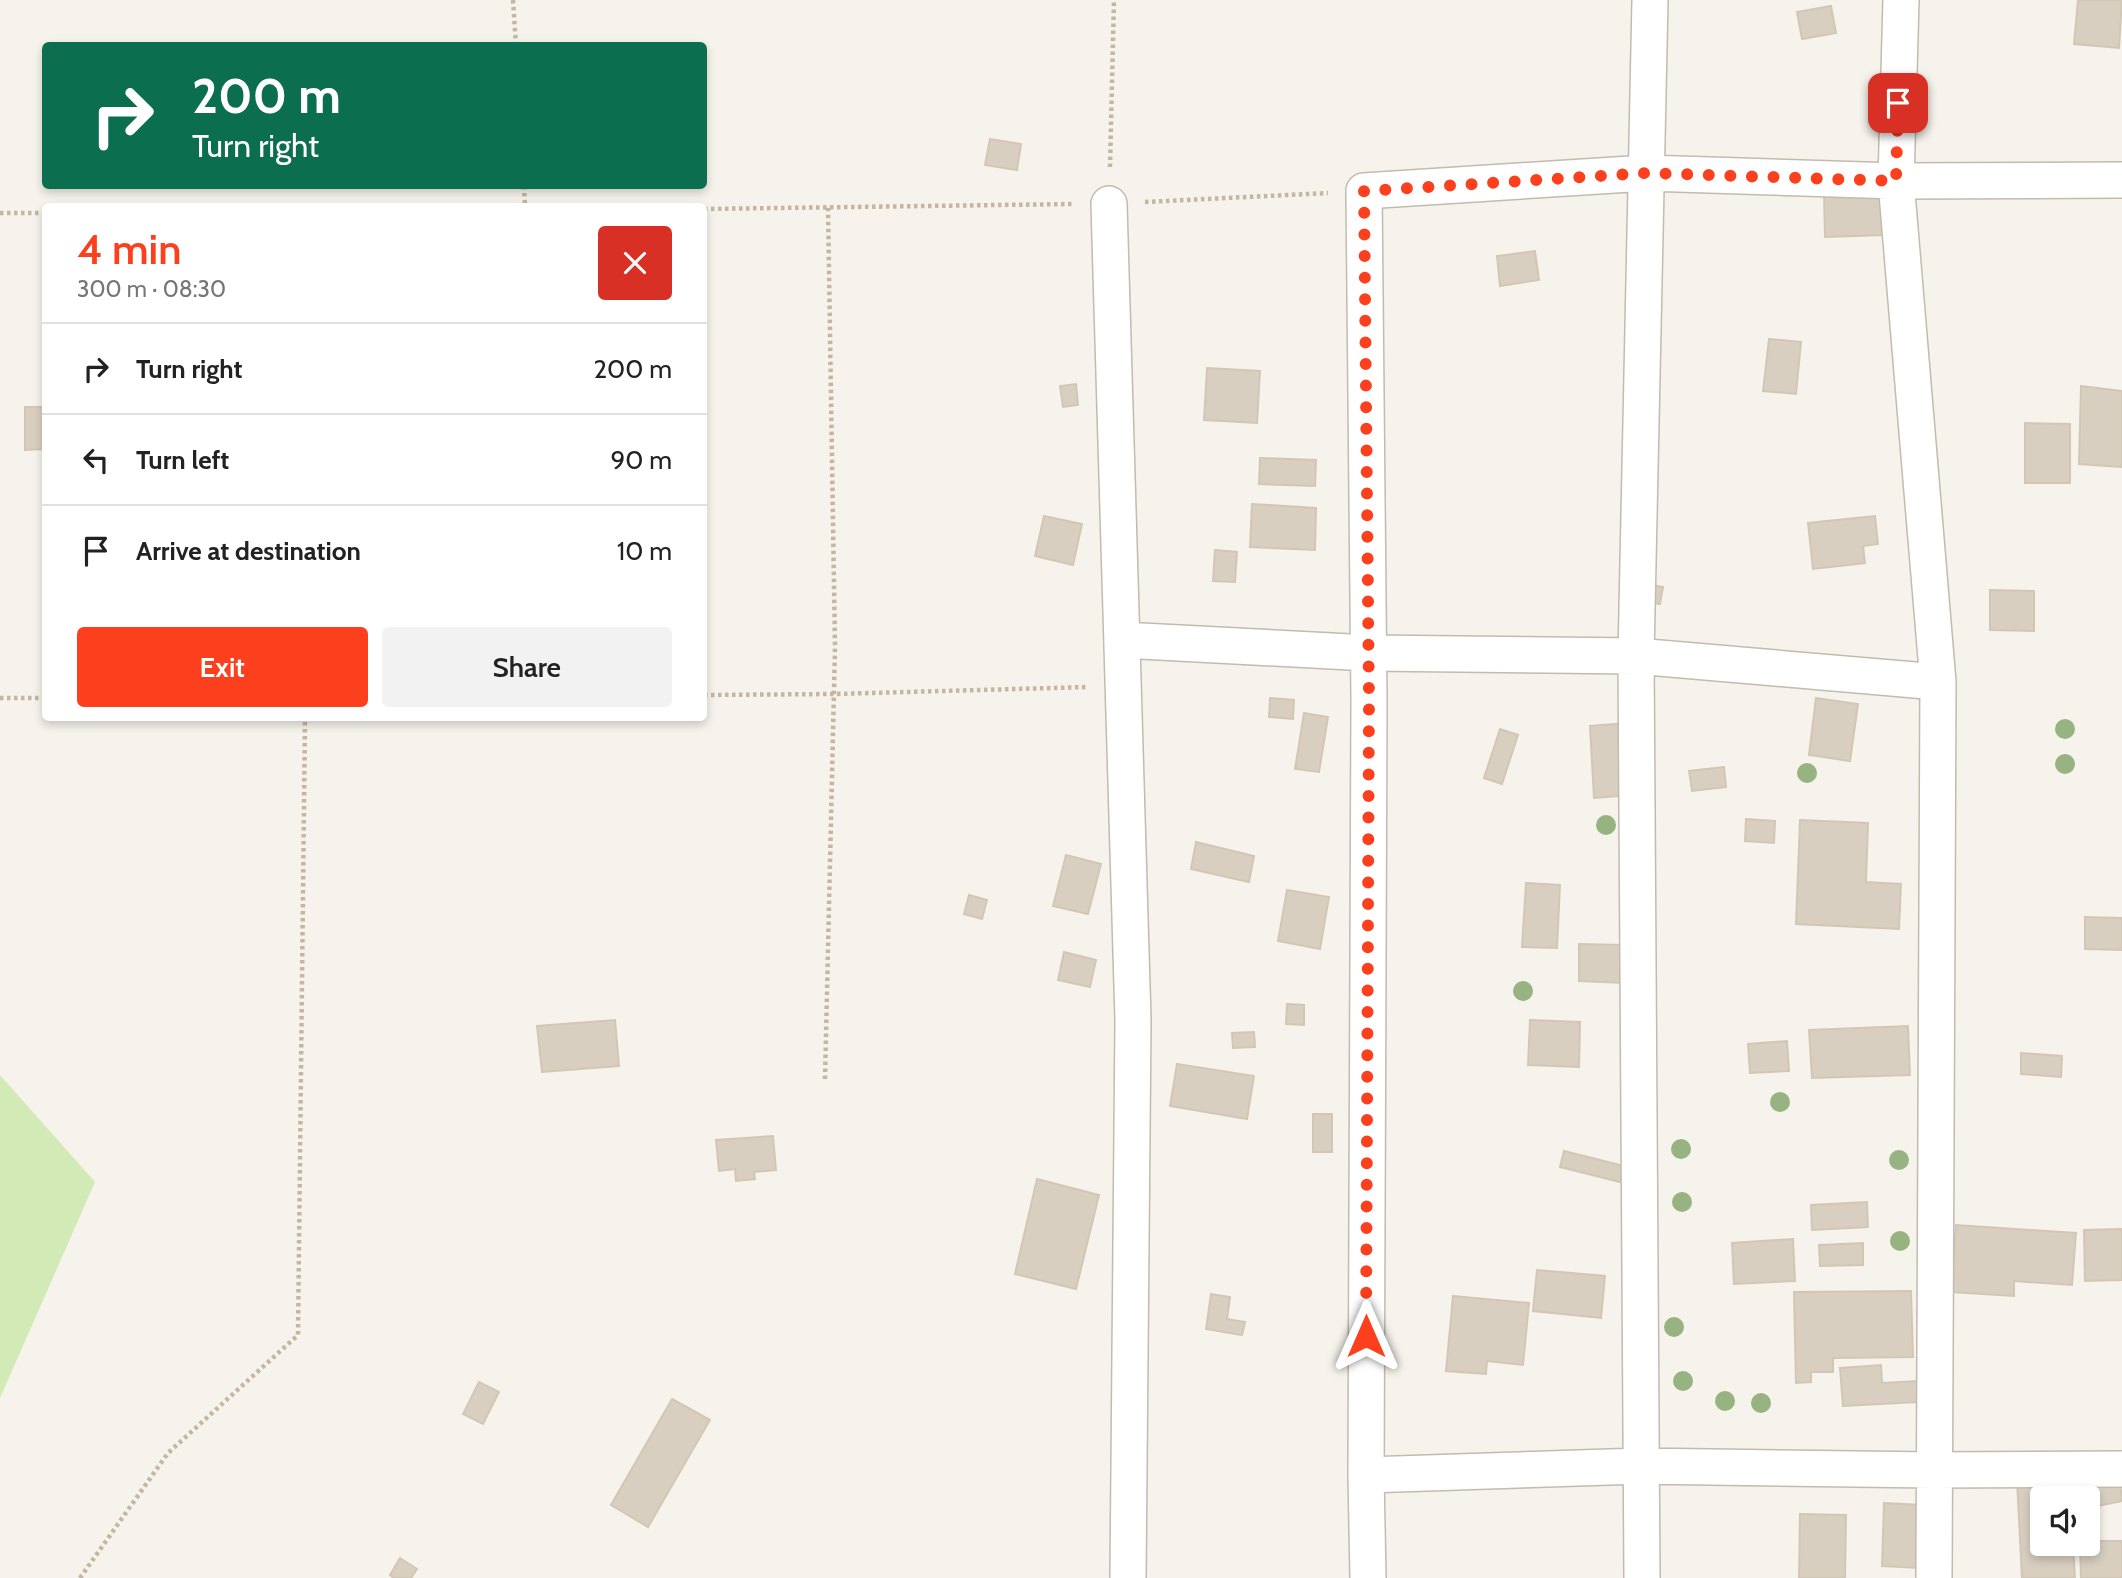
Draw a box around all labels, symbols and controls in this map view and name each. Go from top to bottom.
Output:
text: 200 m [192,66,341,125]
icon: right [77,70,168,161]
pin [1868,73,1928,133]
icon: arrive [1879,84,1917,122]
text: Turn right [192,126,319,165]
text: 4 min [77,223,181,275]
button: close [598,226,672,300]
text: 300 m · 08:30 [77,275,226,303]
icon: right [77,350,115,388]
text: Turn right [136,353,242,385]
text: 200 m [593,353,672,385]
icon: left [77,441,115,479]
text: Turn left [136,444,229,476]
text: 90 m [610,444,672,476]
icon: arrive [77,532,115,570]
text: Arrive at destination [136,535,361,567]
text: 10 m [617,535,672,567]
button: Exit [77,627,368,707]
button: Share [382,627,672,707]
position arrow [1329,1299,1403,1373]
map controls [2030,1486,2100,1556]
button: sound [2030,1486,2100,1556]

